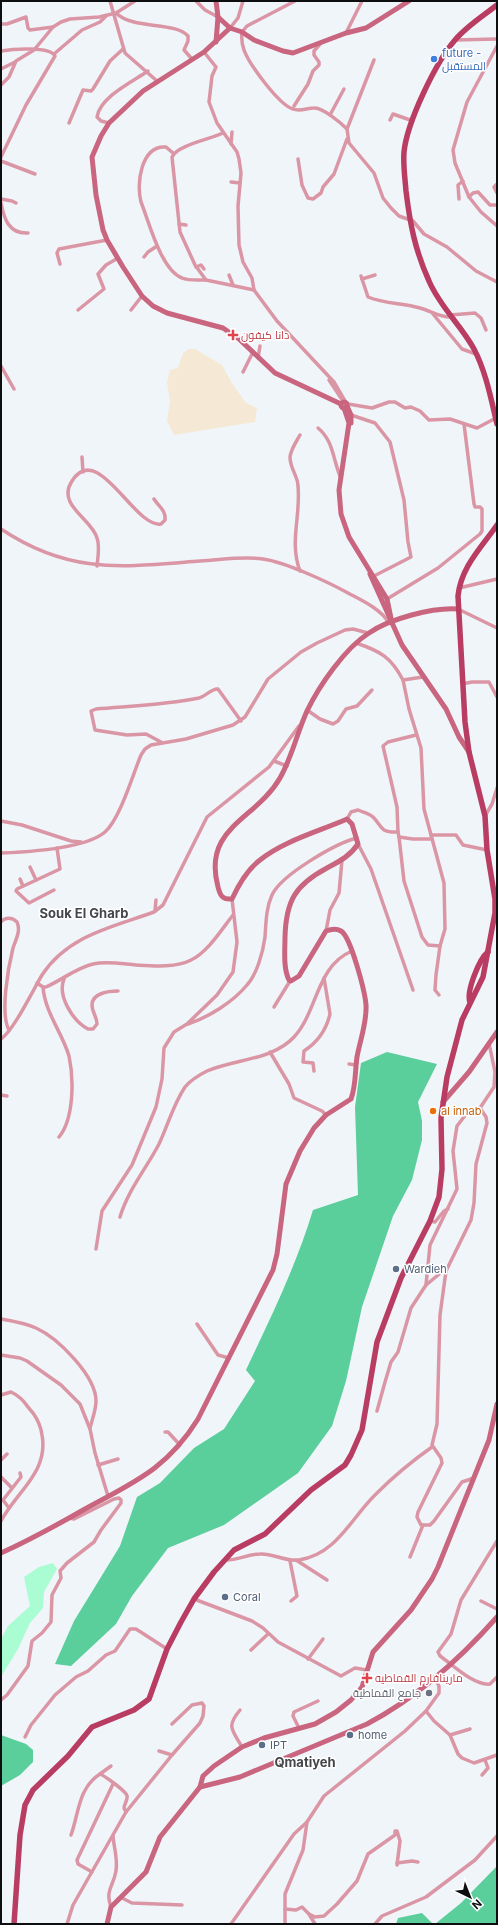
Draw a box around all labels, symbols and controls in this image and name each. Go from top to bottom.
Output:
place label: future - المستقبل [442,46,486,73]
marker: future - المستقبل [429,54,439,64]
place label: دانا كيفون [241,328,289,342]
marker: دانا كيفون [228,330,238,340]
district label: Souk El Gharb [40,905,128,921]
place label: al innab [441,1104,482,1118]
marker: al innab [428,1106,438,1116]
place label: Wardieh [404,1262,447,1276]
marker: Wardieh [391,1264,401,1274]
place label: Coral [233,1590,261,1604]
marker: Coral [220,1592,230,1602]
place label: مارينافارم القماطيه [375,1671,463,1686]
marker: مارينافارم القماطيه [362,1673,372,1683]
place label: جامع القماطية [353,1686,421,1701]
marker: جامع القماطية [424,1688,434,1698]
place label: home [358,1728,387,1742]
marker: home [345,1730,355,1740]
place label: IPT [270,1738,287,1752]
marker: IPT [257,1740,267,1750]
district label: Qmatiyeh [274,1754,336,1770]
north arrow [450,1877,490,1917]
text: N [469,1896,485,1912]

